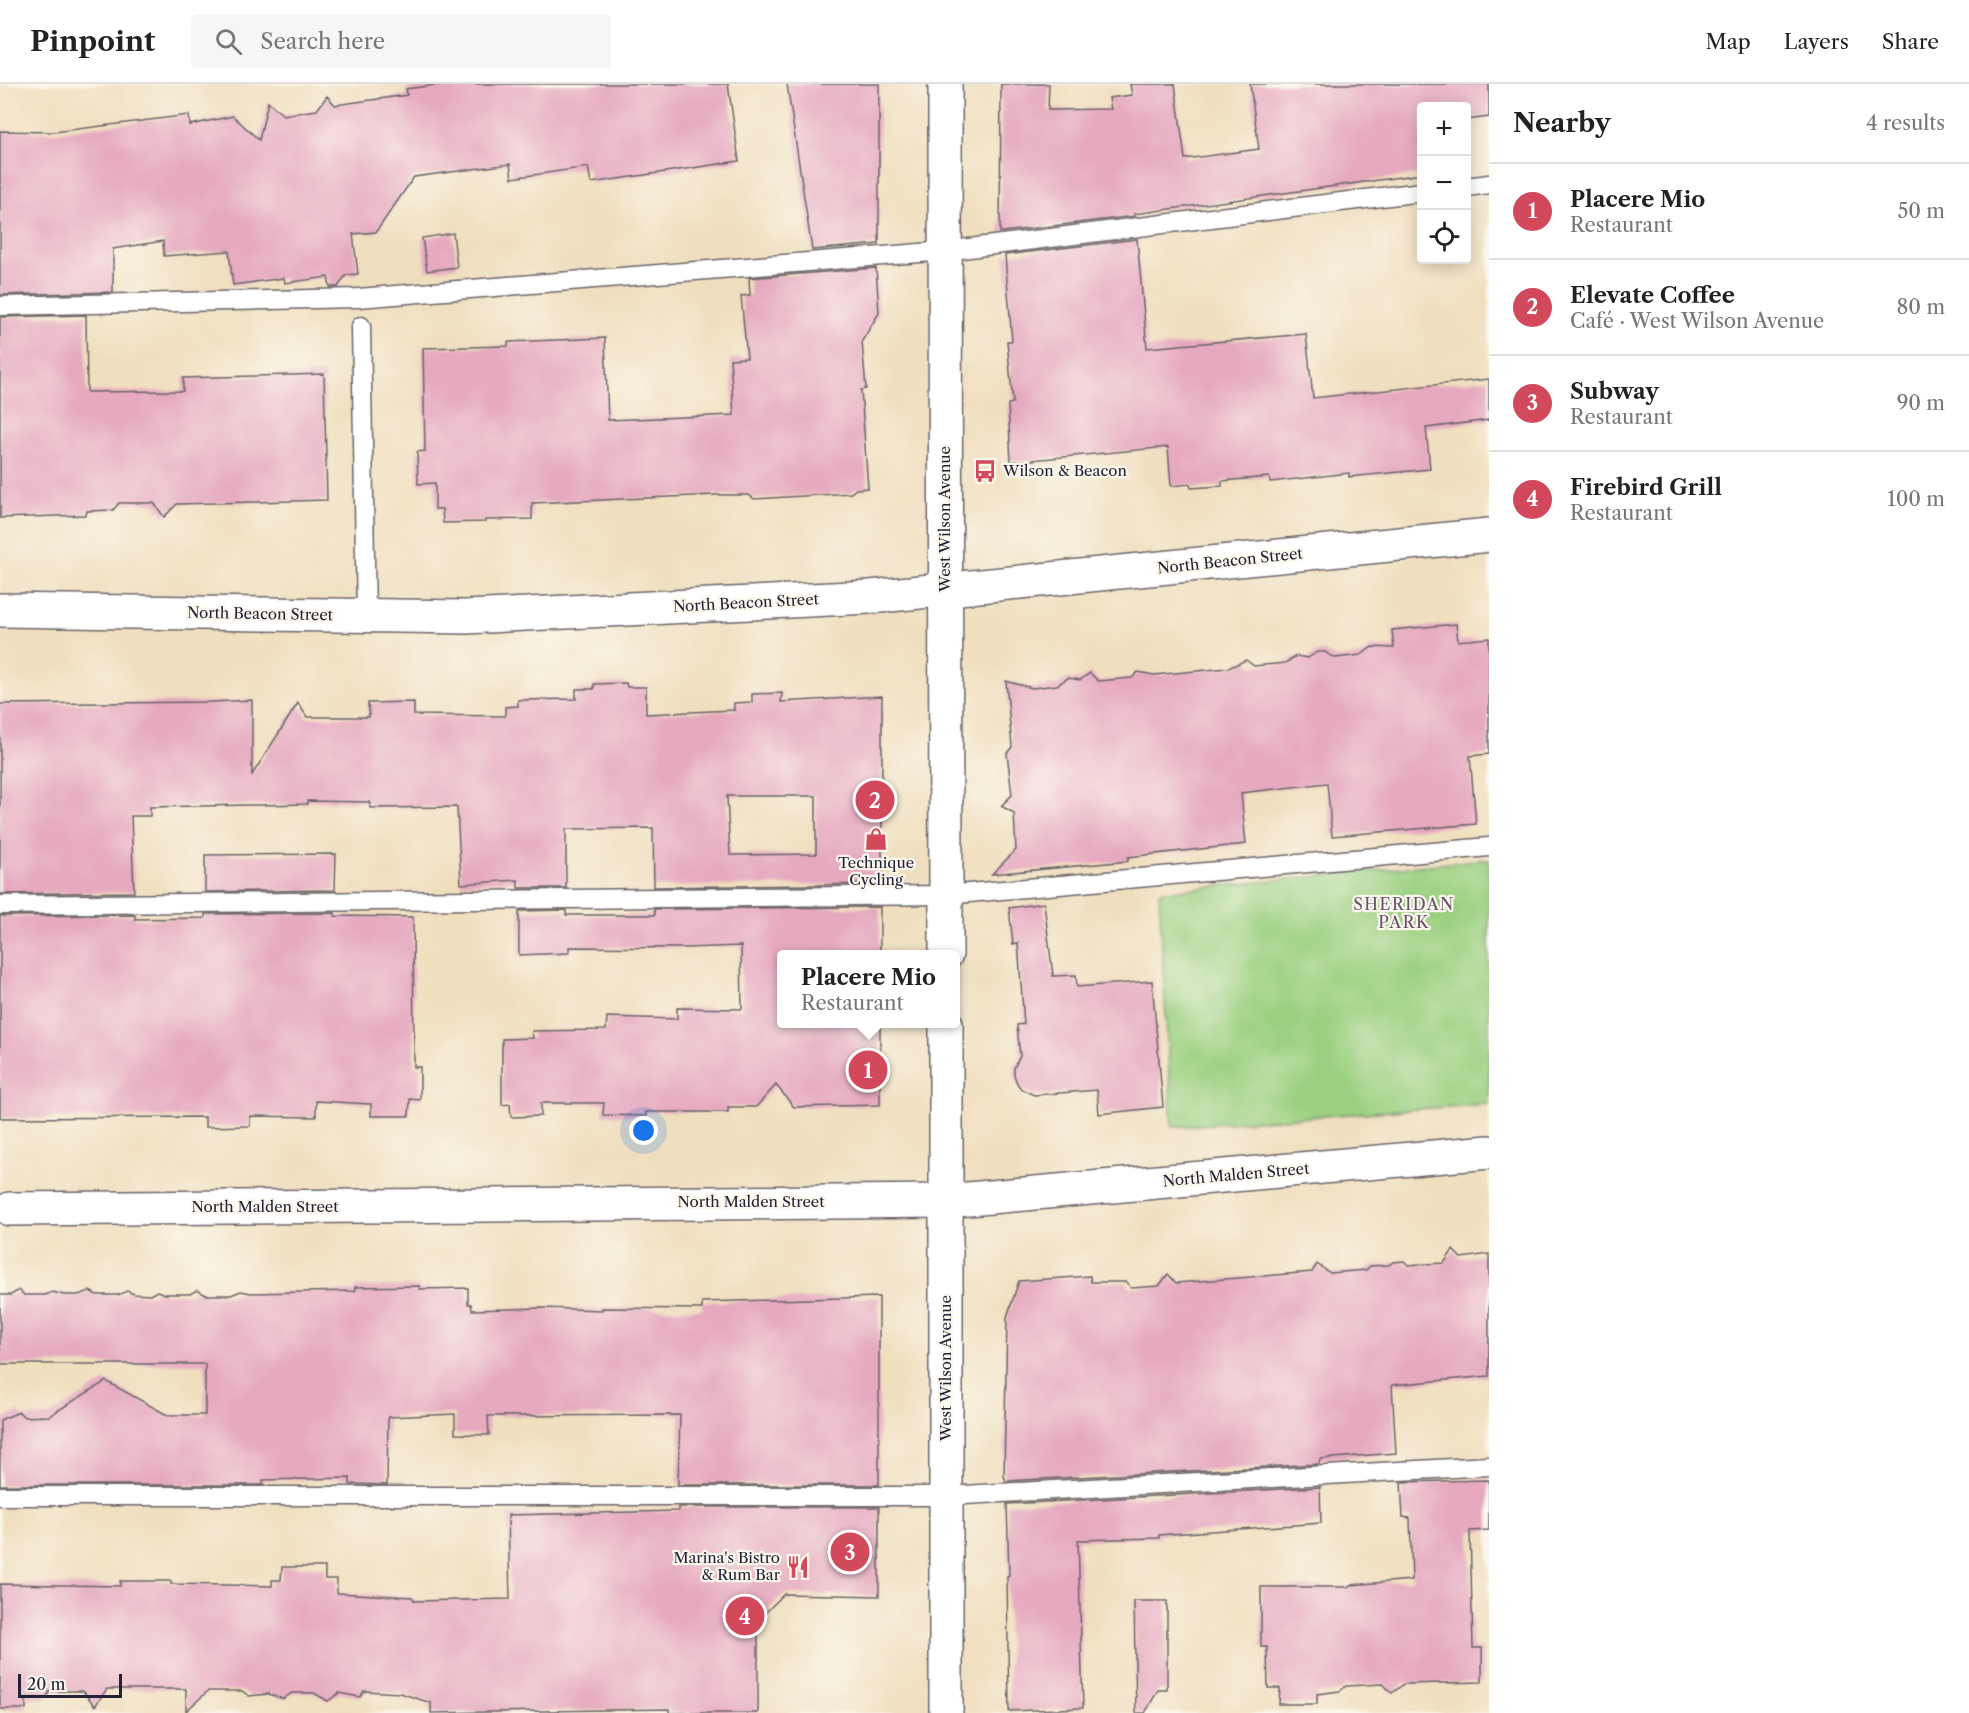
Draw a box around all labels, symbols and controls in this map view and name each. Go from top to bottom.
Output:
search box [191,14,611,68]
text: Pinpoint [30,24,155,58]
icon: search [212,25,245,58]
text: Search here [260,28,385,55]
text: Map [1706,29,1751,54]
text: Layers [1784,29,1849,54]
text: Share [1882,29,1939,54]
map controls [1417,102,1471,264]
button: + [1417,102,1471,156]
text: Nearby [1513,107,1611,139]
text: 4 results [1866,111,1945,135]
button: − [1417,156,1471,210]
text: Placere Mio [1570,186,1705,213]
text: 1 [1528,199,1537,223]
text: 50 m [1898,199,1945,223]
button: locate [1417,210,1471,264]
text: Restaurant [1570,213,1673,237]
text: Elevate Coffee [1570,282,1735,309]
text: 2 [1527,295,1538,319]
text: 80 m [1897,295,1945,319]
text: Café · West Wilson Avenue [1570,309,1824,333]
text: Subway [1570,378,1659,405]
text: 3 [1527,391,1538,415]
text: 90 m [1897,391,1945,415]
text: Restaurant [1570,405,1673,429]
street label: West Wilson Avenue [935,446,954,593]
bus stop icon: Wilson & Beacon [972,458,998,484]
place label: Wilson & Beacon [1002,461,1127,480]
text: Firebird Grill [1570,474,1722,501]
text: 4 [1527,487,1538,511]
text: 100 m [1887,487,1945,511]
text: Restaurant [1570,501,1673,525]
street label: North Beacon Street [1156,543,1304,578]
street label: North Beacon Street [673,589,820,616]
street label: North Beacon Street [187,603,334,624]
pin: 2 [856,778,894,822]
shop icon: Technique Cycling [863,826,889,852]
place label: Technique Cycling [838,853,914,889]
district label: SHERIDAN PARK [1353,894,1455,932]
popup [777,950,960,1028]
text: Placere Mio [801,964,936,991]
text: Restaurant [801,991,904,1015]
pin: 1 [848,1048,888,1092]
your location [629,1116,658,1145]
street label: North Malden Street [1162,1159,1311,1190]
street label: North Malden Street [677,1192,825,1211]
street label: North Malden Street [191,1197,339,1216]
street label: West Wilson Avenue [936,1295,955,1442]
pin: 3 [830,1530,870,1574]
place label: Marina's Bistro & Rum Bar [673,1548,781,1584]
restaurant icon: Marina's Bistro & Rum Bar [785,1554,811,1580]
pin: 4 [726,1594,764,1639]
scale bar [18,1671,122,1698]
text: 20 m [27,1674,66,1694]

